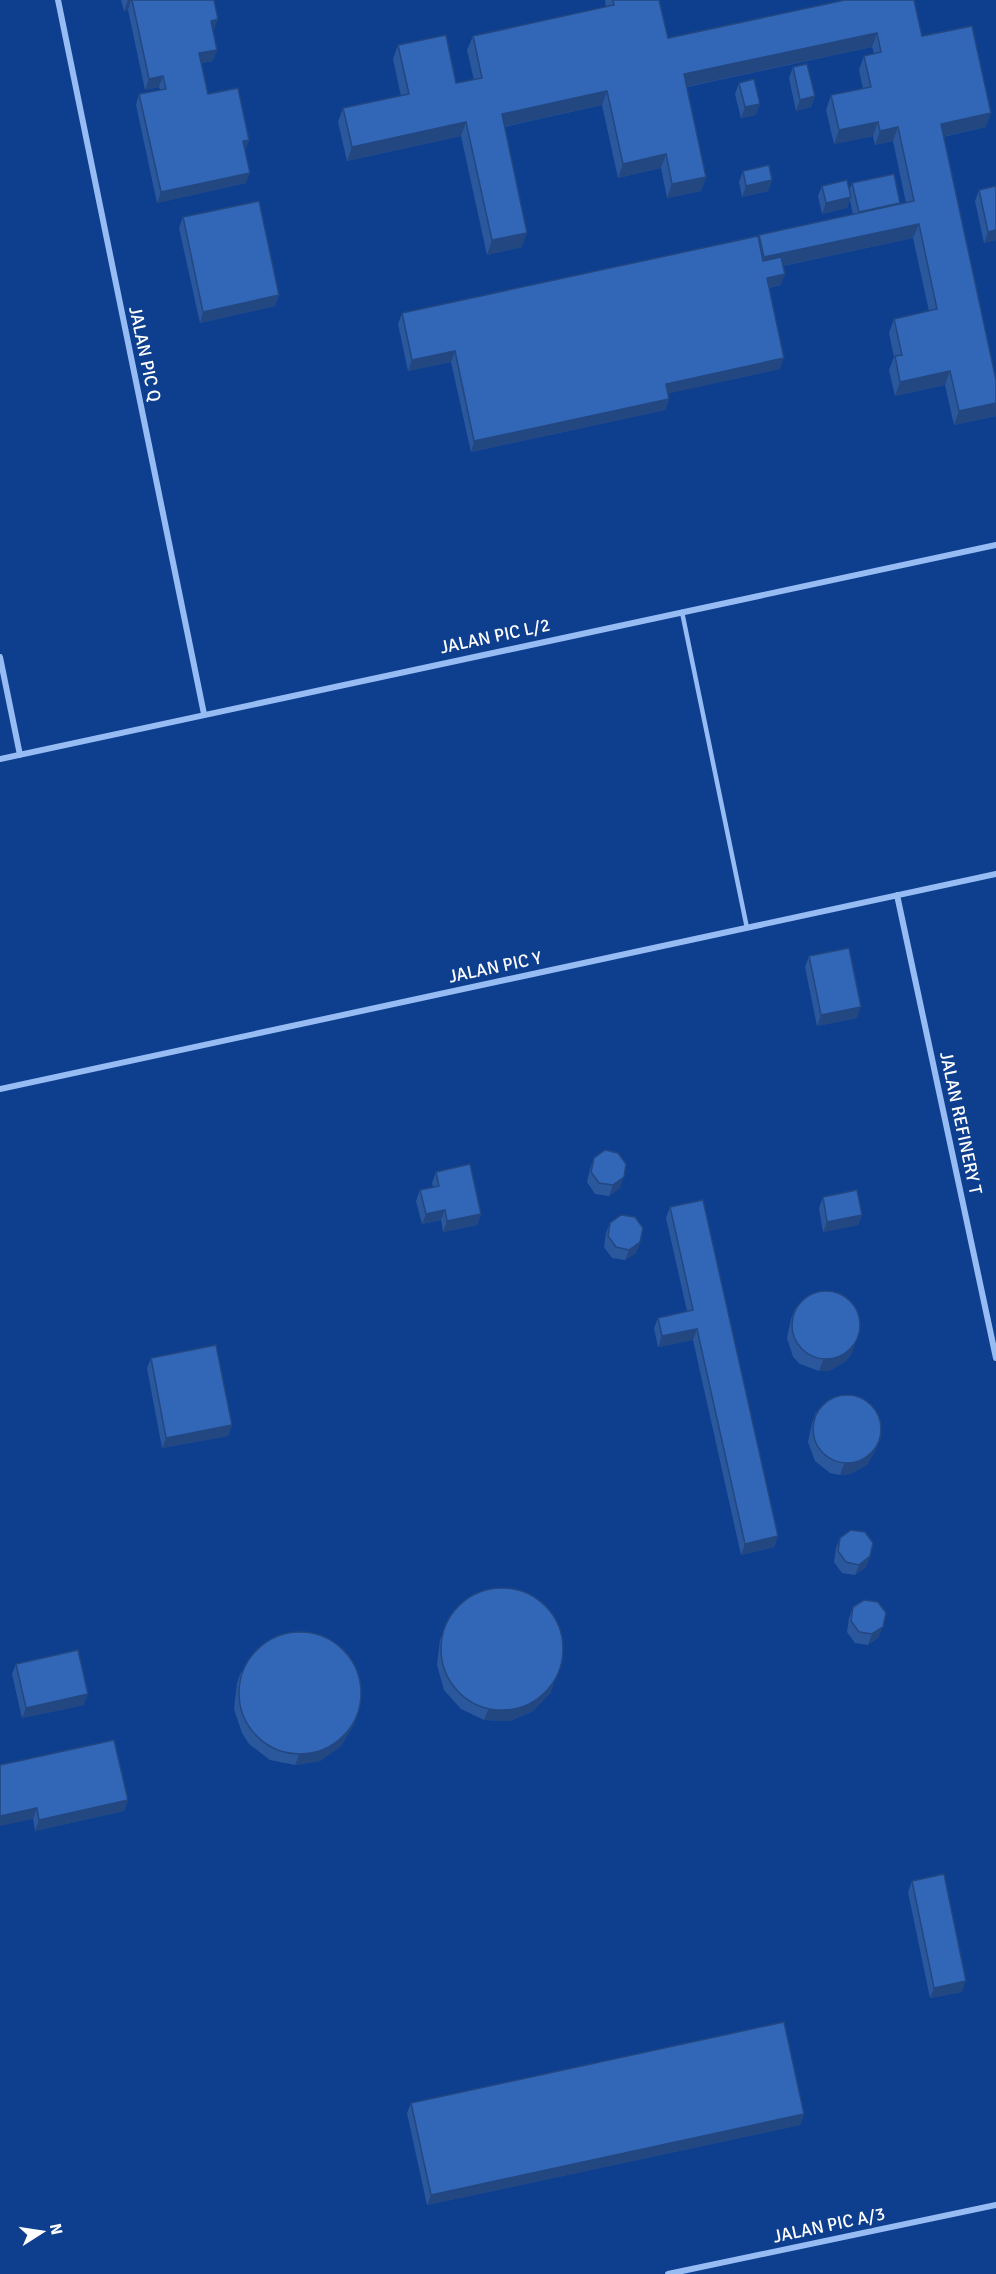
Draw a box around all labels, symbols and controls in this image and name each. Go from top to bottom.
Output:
street label: JALAN PIC Q [124,304,166,404]
street label: JALAN PIC L/2 [438,614,552,658]
street label: JALAN PIC Y [446,946,544,988]
street label: JALAN REFINERY T [935,1050,987,1197]
north arrow [12,2202,72,2262]
street label: JALAN PIC A/3 [771,2202,887,2248]
text: N [45,2222,67,2237]

